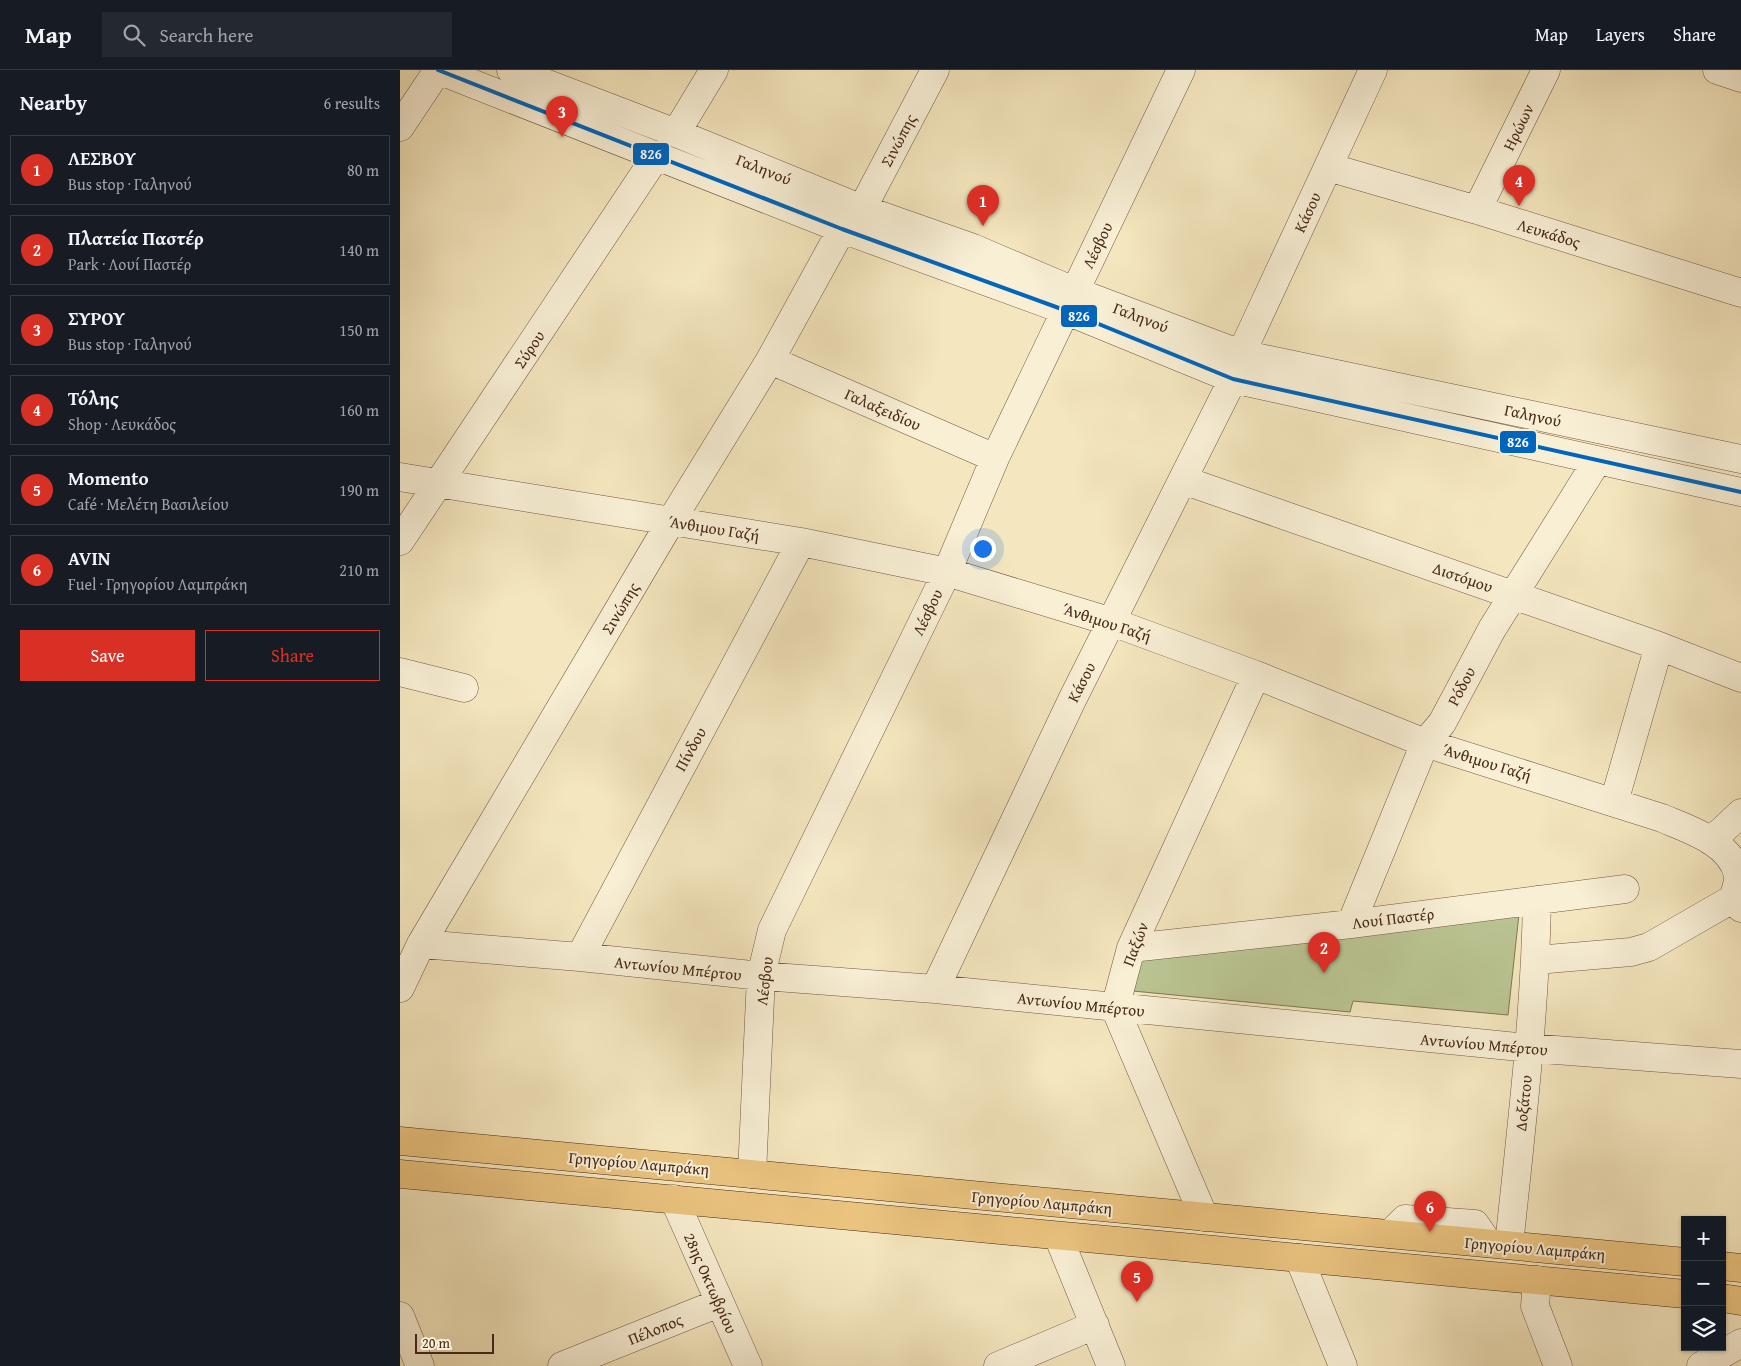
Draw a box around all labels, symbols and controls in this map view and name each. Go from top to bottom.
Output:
search box [102,12,452,57]
text: Map [25,17,72,52]
icon: search [120,21,148,49]
text: Search here [160,21,253,49]
text: Map [1535,21,1568,48]
text: Layers [1596,21,1645,48]
text: Share [1673,21,1716,48]
text: Nearby [20,87,87,118]
text: 6 results [323,91,380,115]
pin: 3 [546,96,578,137]
street label: Ηρώων [1496,100,1540,154]
street label: Σινώπης [874,109,922,171]
line badge: 826 [632,142,670,166]
text: ΛΕΣΒΟΥ [68,144,136,172]
text: 826 [640,144,662,164]
street label: Γαληνού [733,147,795,191]
text: 1 [33,158,41,182]
text: 80 m [347,158,379,182]
pin: 4 [1503,165,1535,206]
text: Bus stop · Γαληνού [68,172,192,196]
pin: 1 [967,185,999,226]
street label: Κάσου [1287,188,1327,236]
street label: Λευκάδος [1515,212,1584,254]
street label: Λέσβου [1075,218,1119,272]
text: Πλατεία Παστέρ [68,224,204,252]
text: 2 [33,238,41,262]
text: 140 m [339,238,379,262]
text: Park · Λουί Παστέρ [68,252,191,276]
street label: Γαληνού [1110,295,1172,339]
text: ΣΥΡΟΥ [68,304,125,332]
line badge: 826 [1060,304,1098,328]
text: 826 [1068,306,1090,326]
text: 3 [33,318,41,342]
text: 150 m [339,318,379,342]
street label: Σύρου [508,325,550,373]
text: Bus stop · Γαληνού [68,332,192,356]
street label: Γαλαξειδίου [841,382,925,436]
text: Τόλης [68,384,119,412]
street label: Γαληνού [1502,397,1564,433]
text: 4 [33,398,41,422]
text: 160 m [339,398,379,422]
text: Shop · Λευκάδος [68,412,176,436]
line badge: 826 [1499,430,1537,454]
text: 826 [1507,432,1529,452]
text: Momento [68,464,149,492]
text: 5 [33,478,41,502]
text: 190 m [339,478,379,502]
text: Café · Μελέτη Βασιλείου [68,492,229,516]
street label: Άνθιμου Γαζή [667,509,761,547]
your location [970,536,996,562]
text: AVIN [68,544,110,572]
street label: Διστόμου [1430,556,1496,598]
text: 6 [33,558,41,582]
text: 210 m [339,558,379,582]
text: Fuel · Γρηγορίου Λαμπράκη [68,572,247,596]
street label: Σινώπης [595,577,645,639]
street label: Λέσβου [905,585,949,639]
street label: Άνθιμου Γαζή [1060,596,1154,648]
button: Save [20,630,195,681]
button: Share [205,630,380,681]
street label: Κάσου [1061,658,1101,706]
street label: Ρόδου [1441,662,1481,710]
street label: Πίνδου [668,723,712,775]
street label: Άνθιμου Γαζή [1440,737,1534,787]
street label: Λουί Παστέρ [1351,901,1436,935]
street label: Παξών [1116,918,1154,970]
pin: 2 [1308,932,1340,973]
street label: Αντωνίου Μπέρτου [613,949,743,987]
street label: Λέσβου [749,955,779,1007]
street label: Αντωνίου Μπέρτου [1016,985,1146,1023]
street label: Αντωνίου Μπέρτου [1419,1026,1549,1062]
street label: Δοξάτου [1508,1074,1538,1132]
street label: Γρηγορίου Λαμπράκη [568,1145,710,1181]
street label: Γρηγορίου Λαμπράκη [971,1184,1113,1220]
pin: 6 [1414,1191,1446,1232]
map controls [1681,1216,1726,1351]
button: + [1681,1216,1726,1261]
street label: 28ης Οκτωβρίου [678,1229,744,1337]
street label: Γρηγορίου Λαμπράκη [1464,1230,1606,1266]
pin: 5 [1121,1261,1153,1302]
button: − [1681,1261,1726,1306]
button: layers [1681,1306,1726,1351]
street label: Πέλοπος [624,1307,686,1351]
scale bar [415,1331,494,1354]
text: 20 m [422,1333,450,1353]

